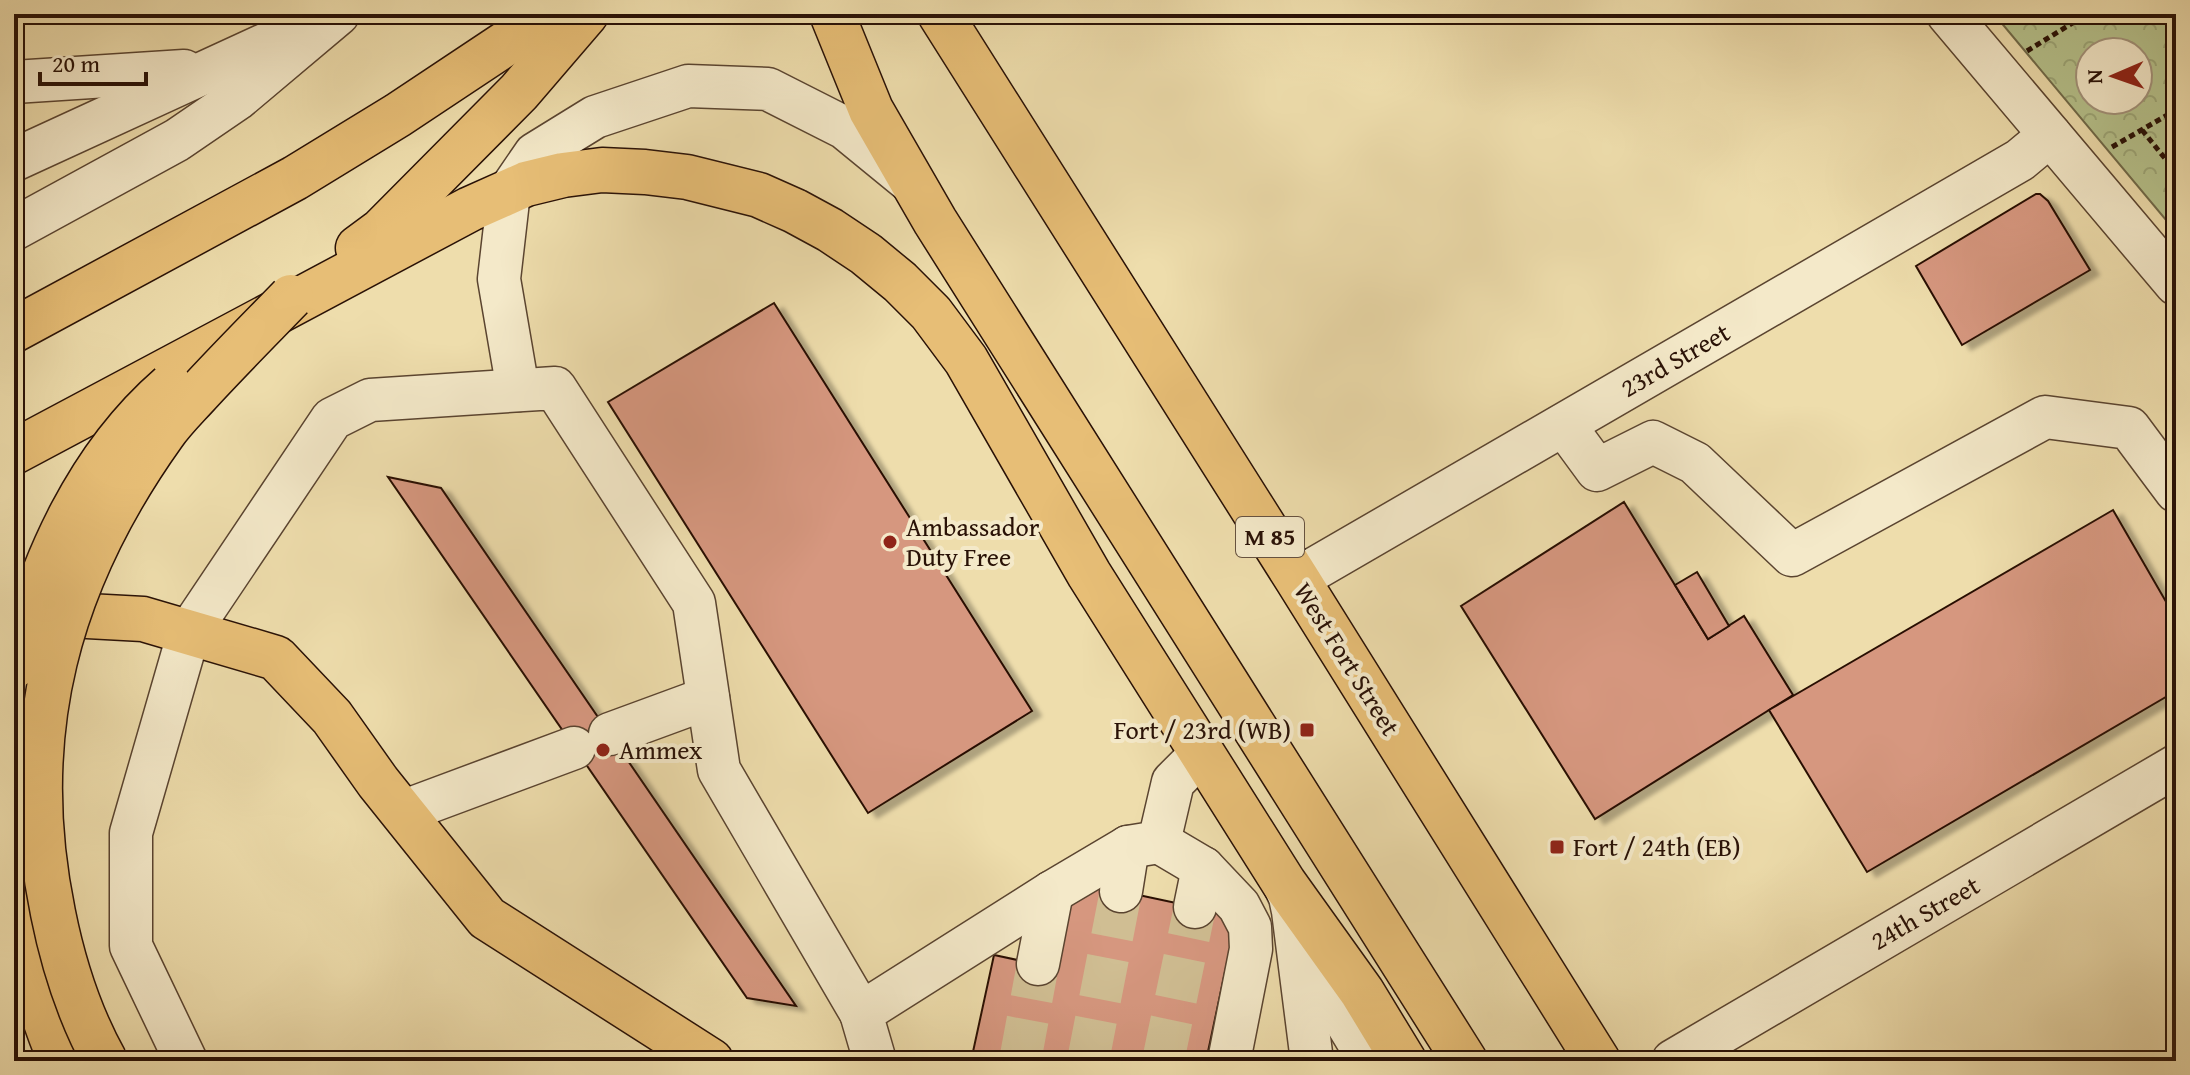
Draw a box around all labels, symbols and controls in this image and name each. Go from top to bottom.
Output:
scale bar [40,36,146,86]
north arrow [2074,36,2154,116]
text: 20 m [52,46,100,81]
text: N [2078,69,2110,85]
street label: 23rd Street [1613,312,1737,407]
place label: Ambassador Duty Free [906,507,1040,576]
road number: M 85 [1236,517,1304,557]
marker: Ambassador Duty Free [881,533,899,551]
street label: West Fort Street [1285,574,1410,743]
place label: Fort / 23rd (WB) [1114,710,1291,749]
marker: Fort / 23rd (WB) [1298,721,1316,739]
place label: Ammex [619,730,703,769]
marker: Ammex [594,741,612,759]
place label: Fort / 24th (EB) [1573,827,1741,866]
marker: Fort / 24th (EB) [1548,838,1566,856]
street label: 24th Street [1863,866,1987,960]

